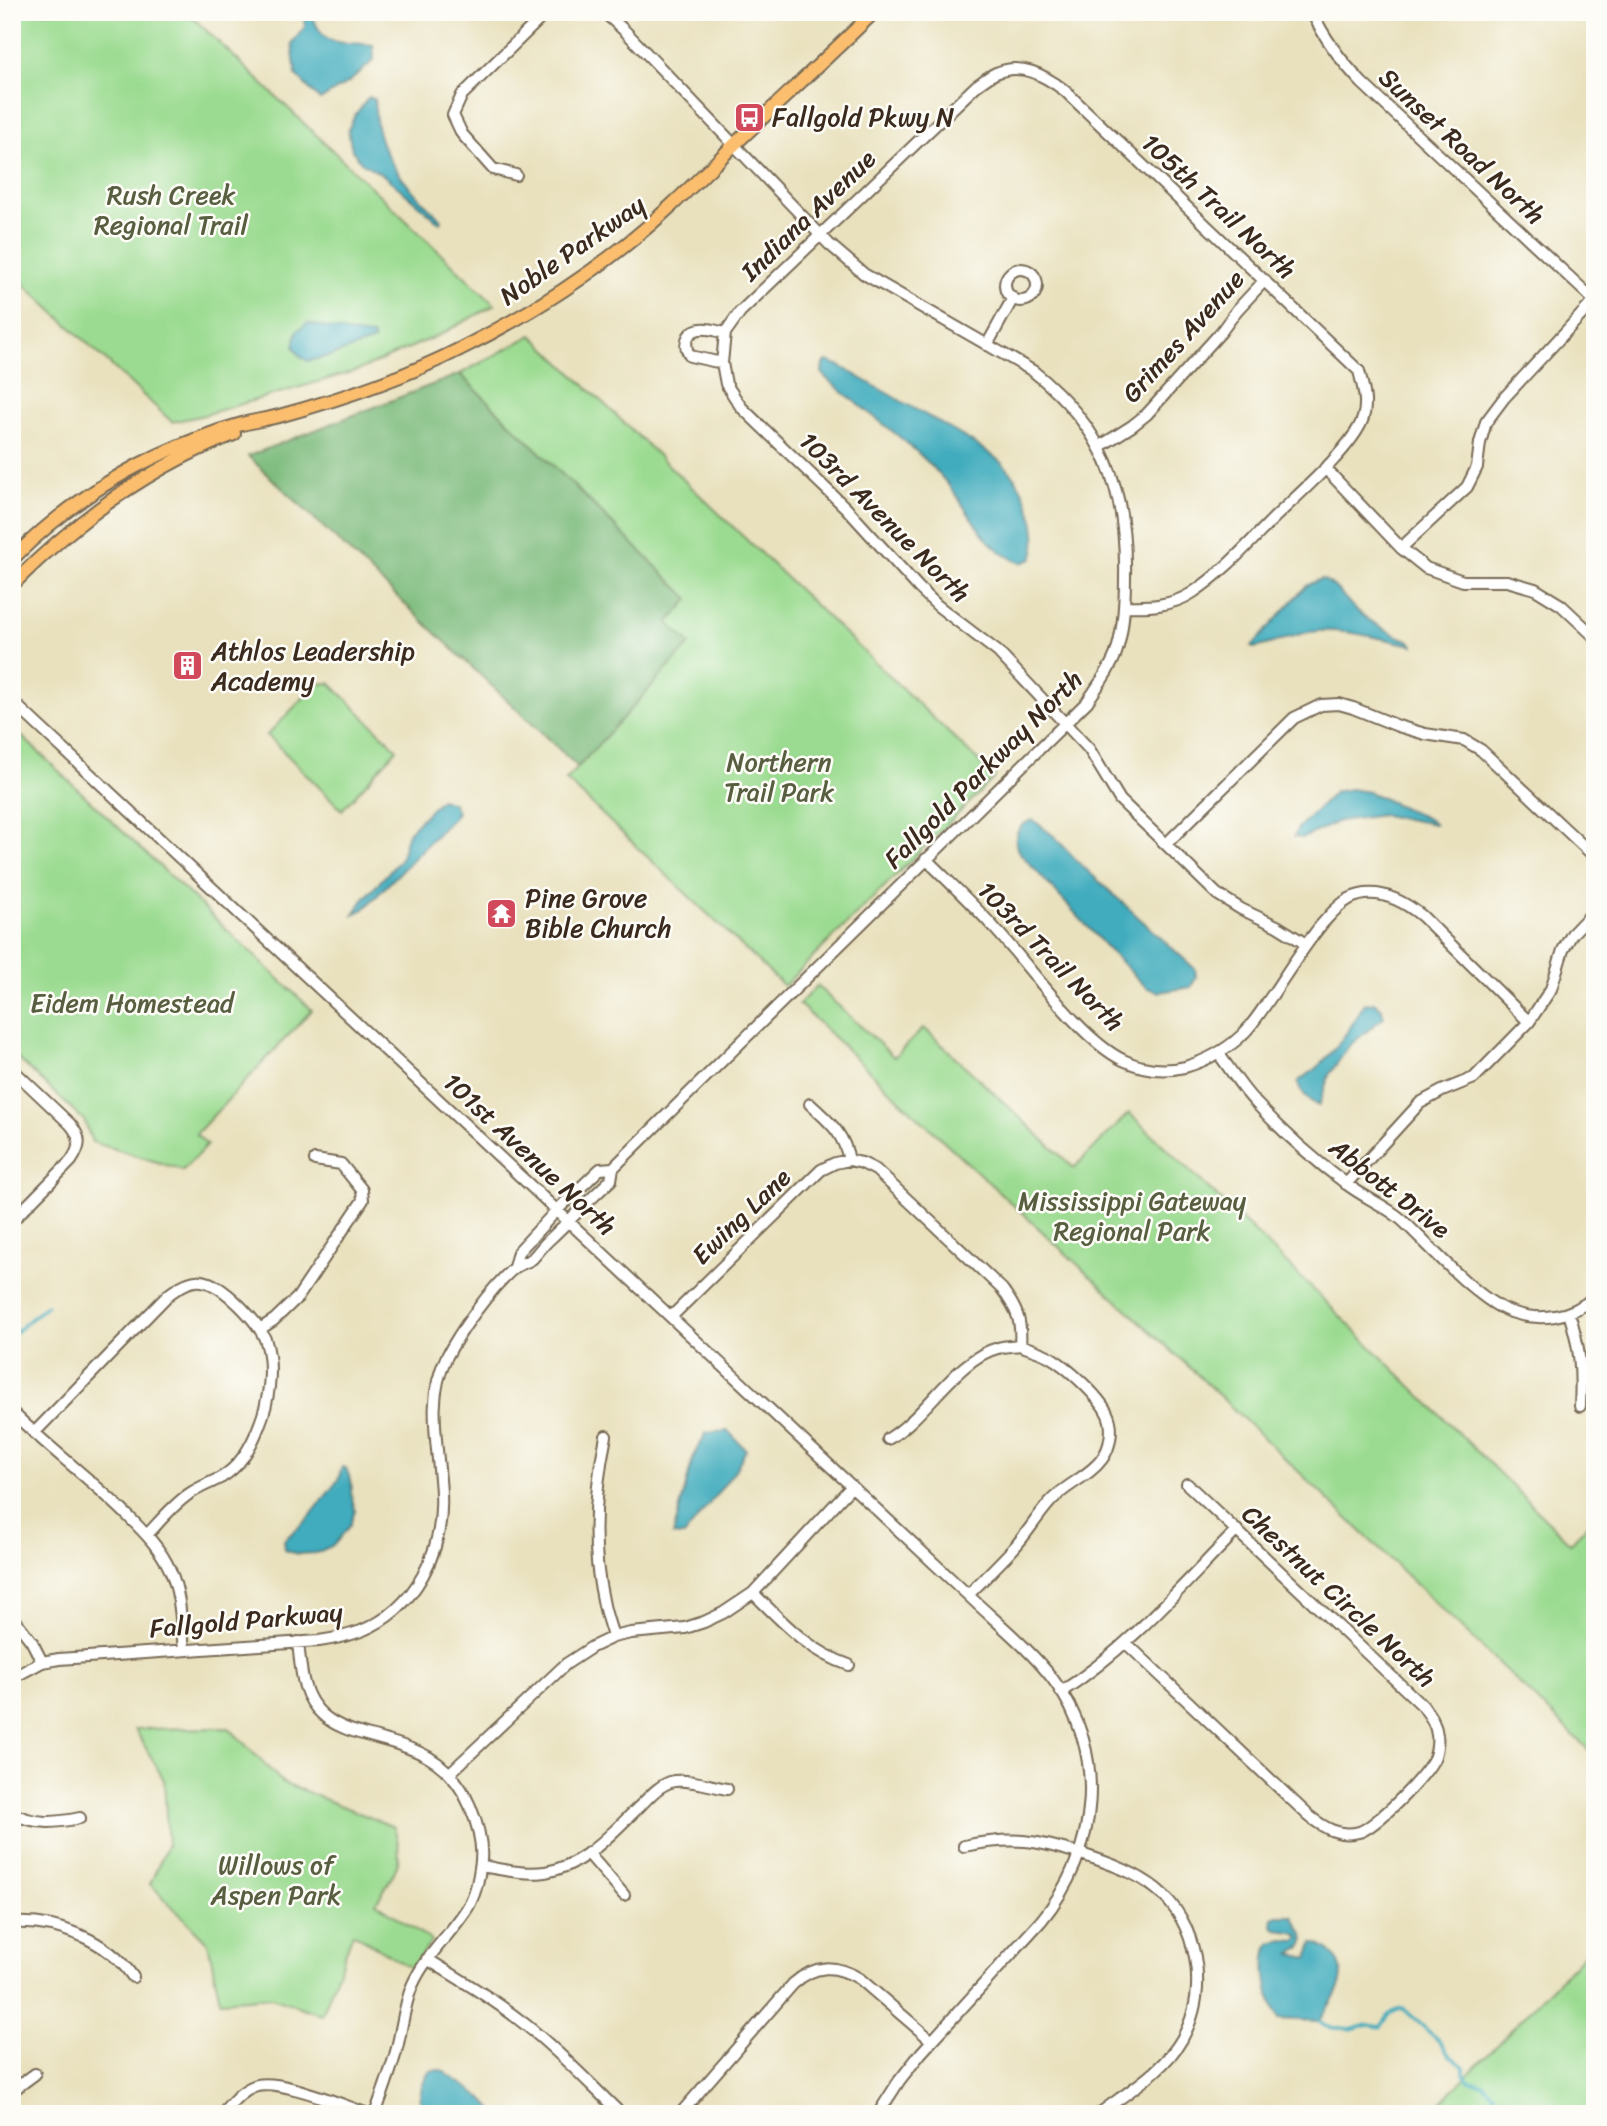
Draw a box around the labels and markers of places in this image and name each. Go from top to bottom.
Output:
place label: Fallgold Pkwy N [772,94,954,140]
bus stop icon: Fallgold Pkwy N [732,100,766,134]
place label: Athlos Leadership Academy [210,628,415,704]
building icon: Athlos Leadership Academy [171,649,205,683]
place label: Pine Grove Bible Church [525,875,671,951]
temple icon: Pine Grove Bible Church [485,896,519,930]

